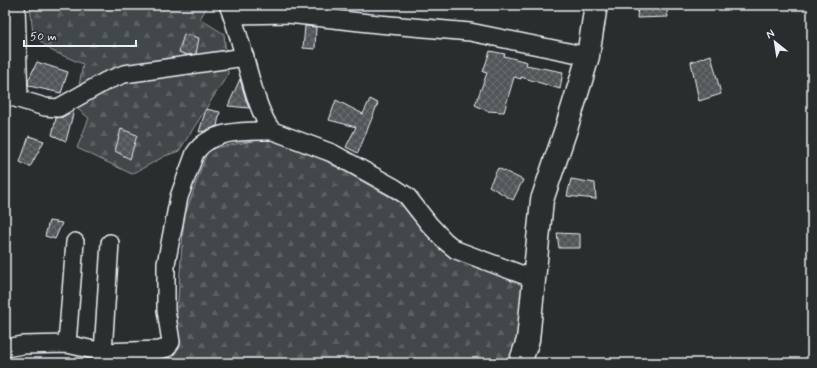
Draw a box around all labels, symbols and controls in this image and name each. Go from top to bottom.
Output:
scale bar [24,22,136,48]
north arrow [755,22,795,62]
text: N [764,26,777,42]
text: 50 m [30,29,57,45]

